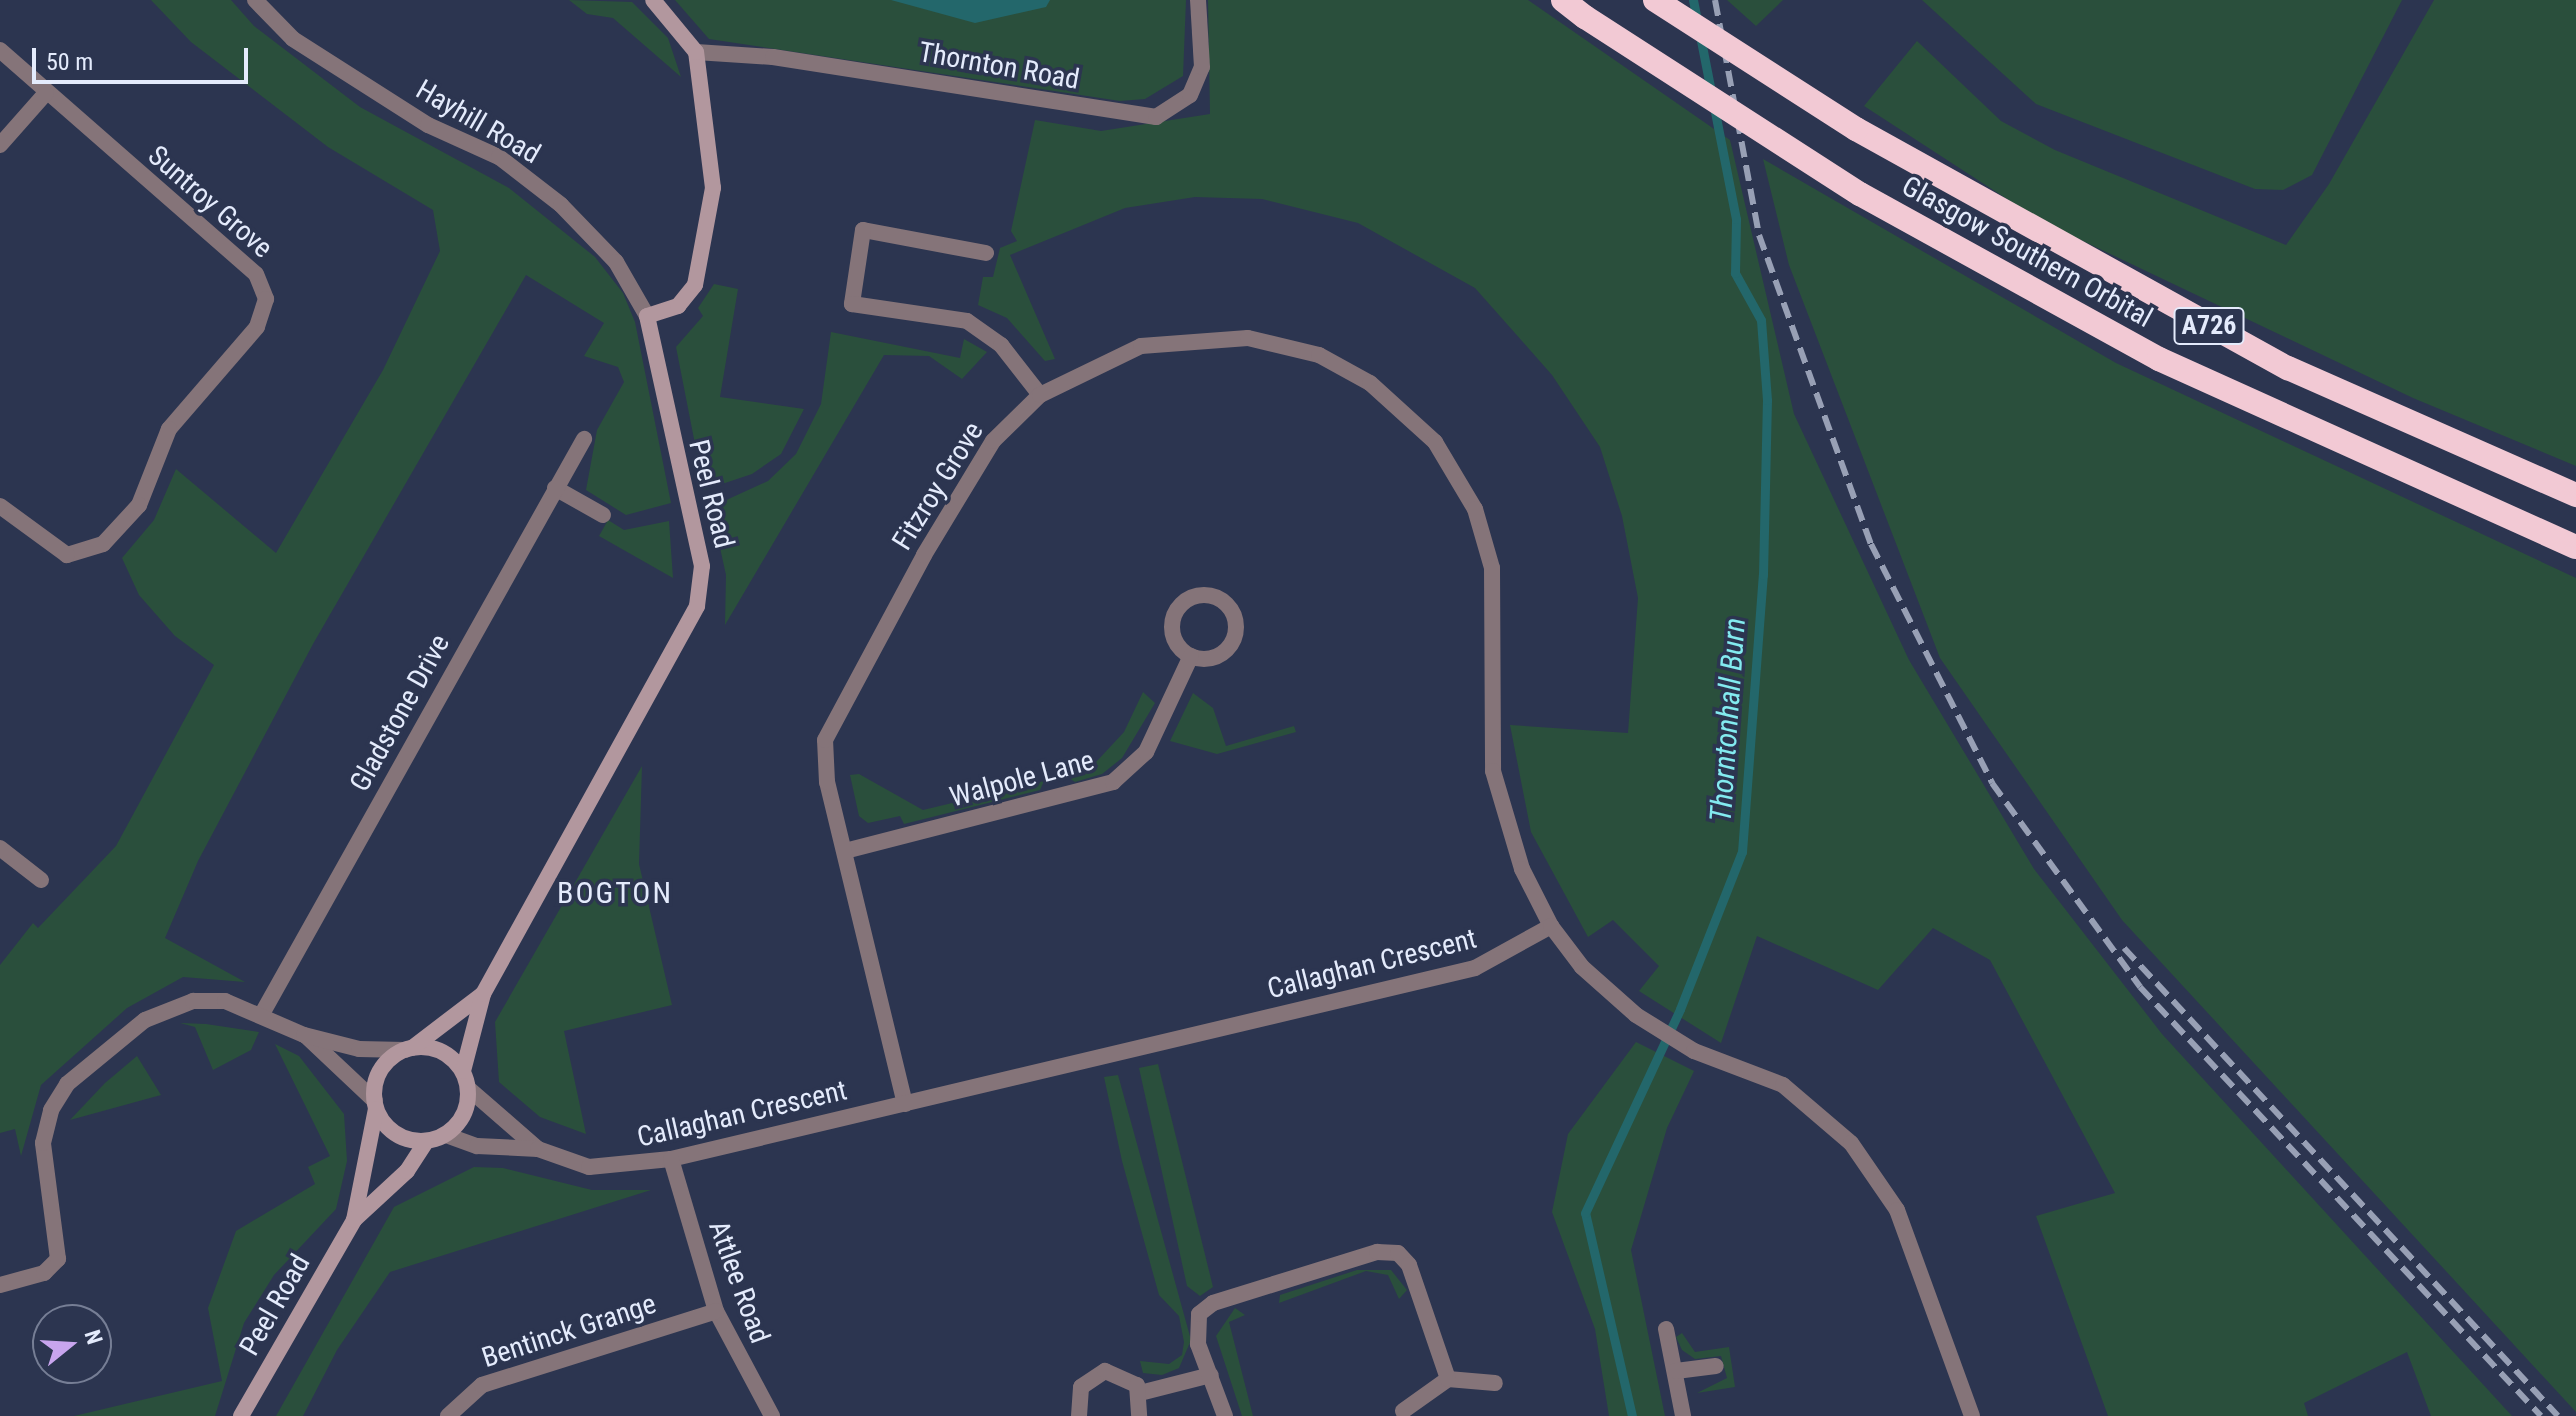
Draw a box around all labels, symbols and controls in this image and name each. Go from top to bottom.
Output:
scale bar [36,32,252,82]
street label: Thornton Road [916,35,1082,97]
text: 50 m [46,48,93,76]
street label: Hayhill Road [410,73,546,171]
street label: Suntroy Grove [141,139,279,265]
street label: Glasgow Southern Orbital [1896,169,2158,335]
road number: A726 [2173,304,2245,348]
street label: Fitzroy Grove [886,416,990,556]
street label: Peel Road [681,436,741,552]
water label: Thorntonhall Burn [1703,617,1753,823]
street label: Gladstone Drive [343,629,457,797]
street label: Walpole Lane [946,744,1098,814]
district label: BOGTON [557,875,673,911]
street label: Callaghan Crescent [1264,922,1480,1006]
street label: Callaghan Crescent [634,1074,850,1154]
street label: Attlee Road [701,1216,777,1348]
street label: Peel Road [233,1249,317,1361]
street label: Bentinck Grange [478,1287,660,1375]
north arrow [32,1304,112,1384]
text: N [79,1327,107,1347]

